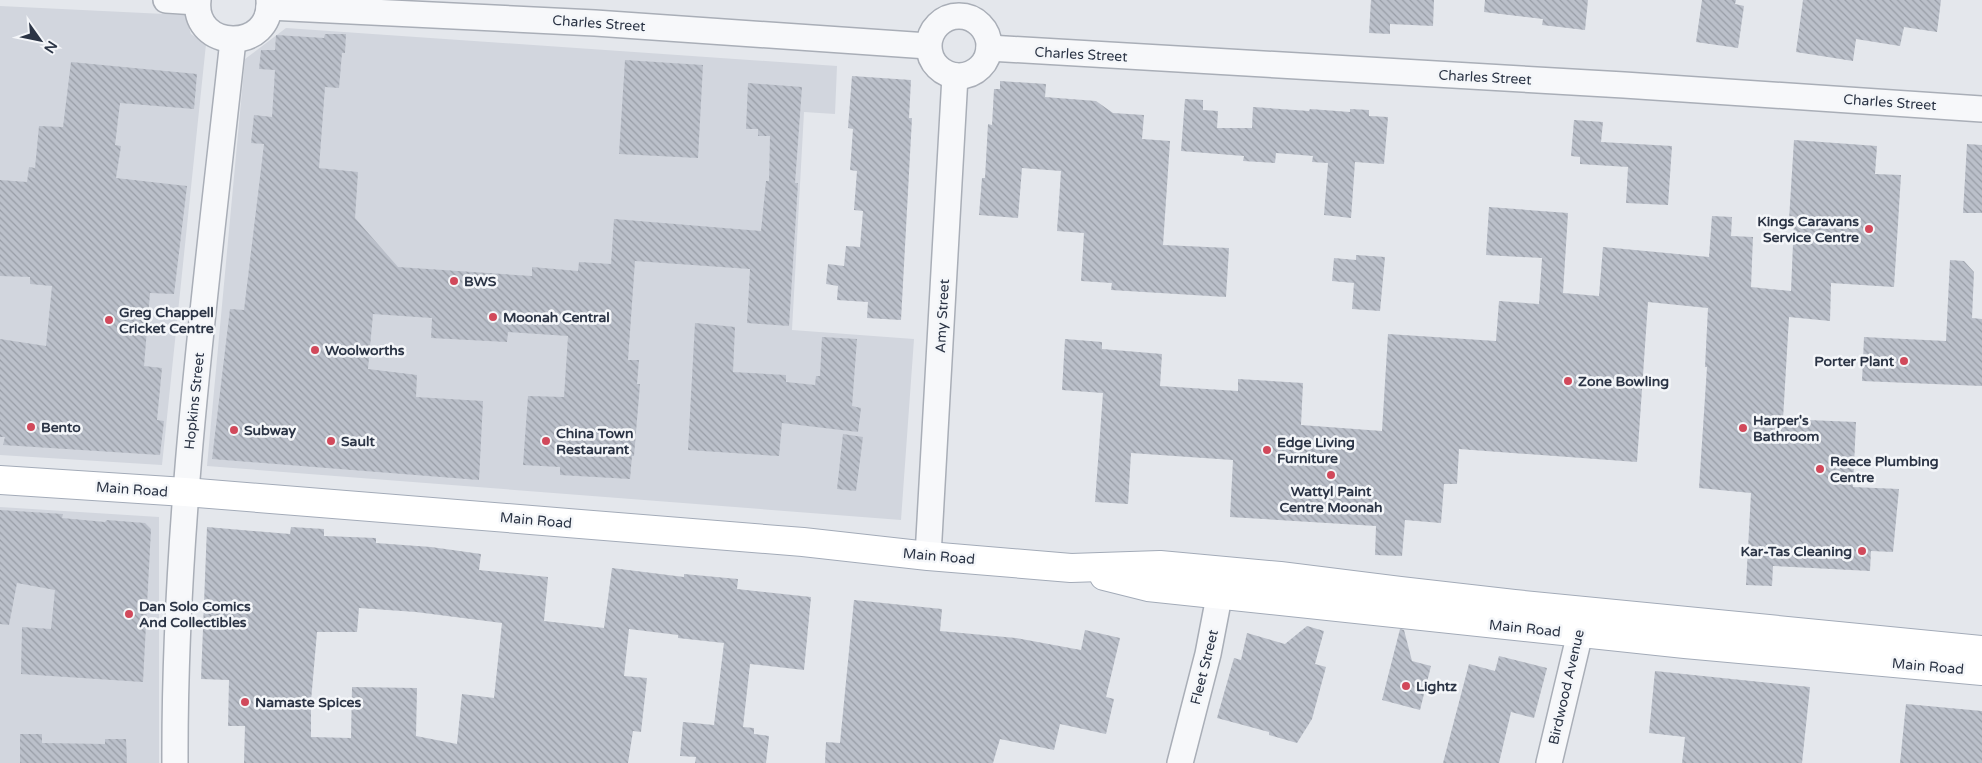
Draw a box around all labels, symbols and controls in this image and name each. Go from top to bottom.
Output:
street label: Charles Street [552,12,647,35]
north arrow [15,15,65,65]
text: N [40,37,61,56]
street label: Charles Street [1034,44,1129,65]
street label: Charles Street [1438,67,1533,88]
street label: Charles Street [1843,91,1938,114]
place label: Kings Caravans Service Centre [1757,213,1859,246]
marker: Kings Caravans Service Centre [1863,223,1875,235]
place label: BWS [464,273,497,290]
marker: BWS [448,275,460,287]
street label: Amy Street [932,278,953,354]
place label: Greg Chappell Cricket Centre [119,304,214,337]
place label: Moonah Central [503,309,610,326]
marker: Moonah Central [487,311,499,323]
marker: Greg Chappell Cricket Centre [103,314,115,326]
place label: Woolworths [325,342,405,359]
marker: Woolworths [309,344,321,356]
street label: Hopkins Street [181,351,208,451]
place label: Porter Plant [1814,353,1895,370]
marker: Porter Plant [1898,355,1910,367]
place label: Zone Bowling [1578,373,1669,390]
marker: Zone Bowling [1562,375,1574,387]
place label: Harper's Bathroom [1753,412,1819,445]
place label: Bento [41,419,81,436]
marker: Bento [25,421,37,433]
place label: Subway [244,422,297,439]
marker: Harper's Bathroom [1737,422,1749,434]
marker: Subway [228,424,240,436]
place label: China Town Restaurant [556,425,633,458]
place label: Sault [341,433,375,450]
place label: Edge Living Furniture [1277,434,1355,467]
marker: Sault [325,435,337,447]
marker: China Town Restaurant [540,435,552,447]
marker: Edge Living Furniture [1261,444,1273,456]
place label: Reece Plumbing Centre [1830,453,1939,486]
marker: Reece Plumbing Centre [1814,463,1826,475]
marker: Wattyl Paint Centre Moonah [1325,469,1337,481]
street label: Main Road [95,479,169,500]
place label: Wattyl Paint Centre Moonah [1279,483,1383,516]
street label: Main Road [499,509,573,532]
place label: Kar-Tas Cleaning [1741,543,1852,560]
street label: Main Road [902,545,976,568]
marker: Kar-Tas Cleaning [1856,545,1868,557]
place label: Dan Solo Comics And Collectibles [139,598,251,631]
marker: Dan Solo Comics And Collectibles [123,608,135,620]
street label: Main Road [1488,616,1562,641]
street label: Fleet Street [1187,627,1222,706]
street label: Birdwood Avenue [1545,628,1588,746]
street label: Main Road [1891,655,1965,678]
place label: Lightz [1416,678,1457,695]
marker: Lightz [1400,680,1412,692]
place label: Namaste Spices [255,694,361,711]
marker: Namaste Spices [239,696,251,708]

